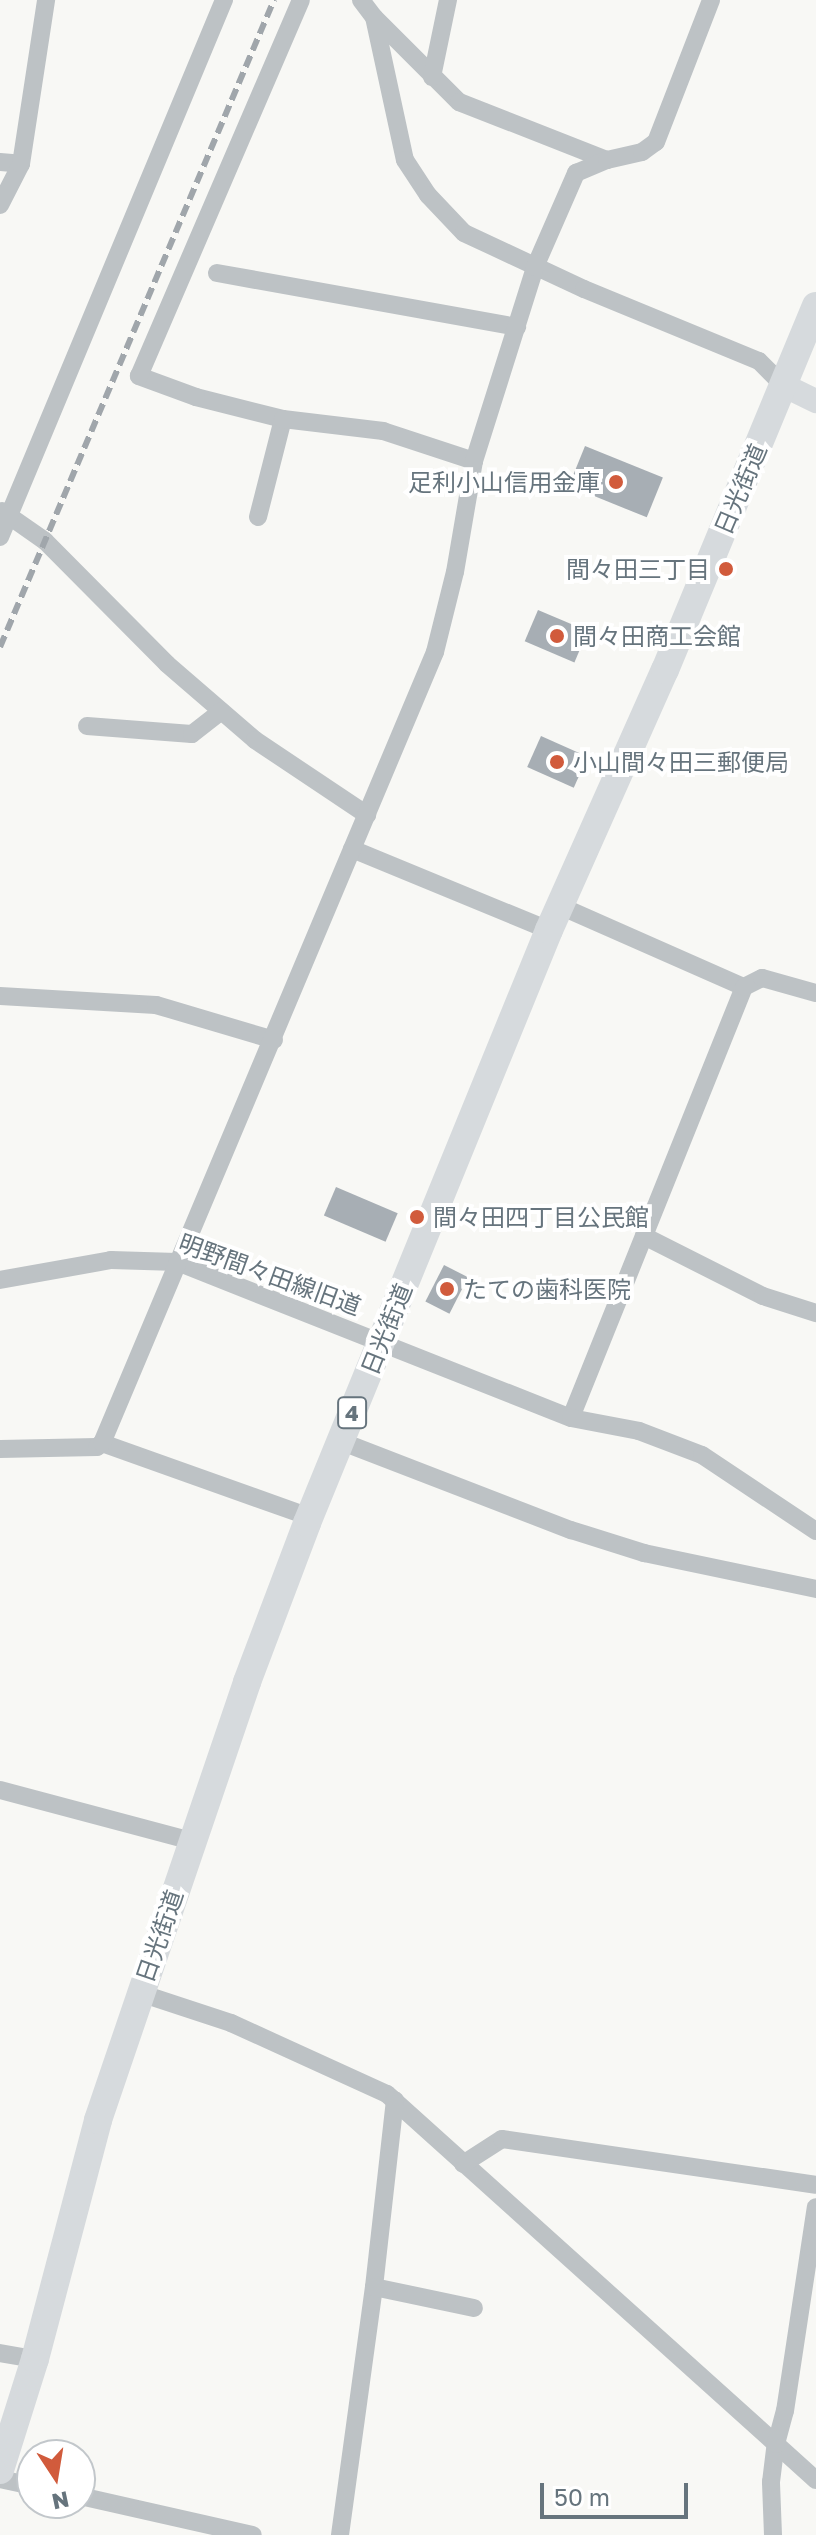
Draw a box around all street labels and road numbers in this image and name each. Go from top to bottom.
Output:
street label: 日光街道 [708,439,772,539]
street label: 明野間々田線旧道 [175,1228,365,1320]
street label: 日光街道 [355,1279,417,1379]
road number: 4 [336,1395,368,1431]
street label: 日光街道 [130,1886,188,1986]

